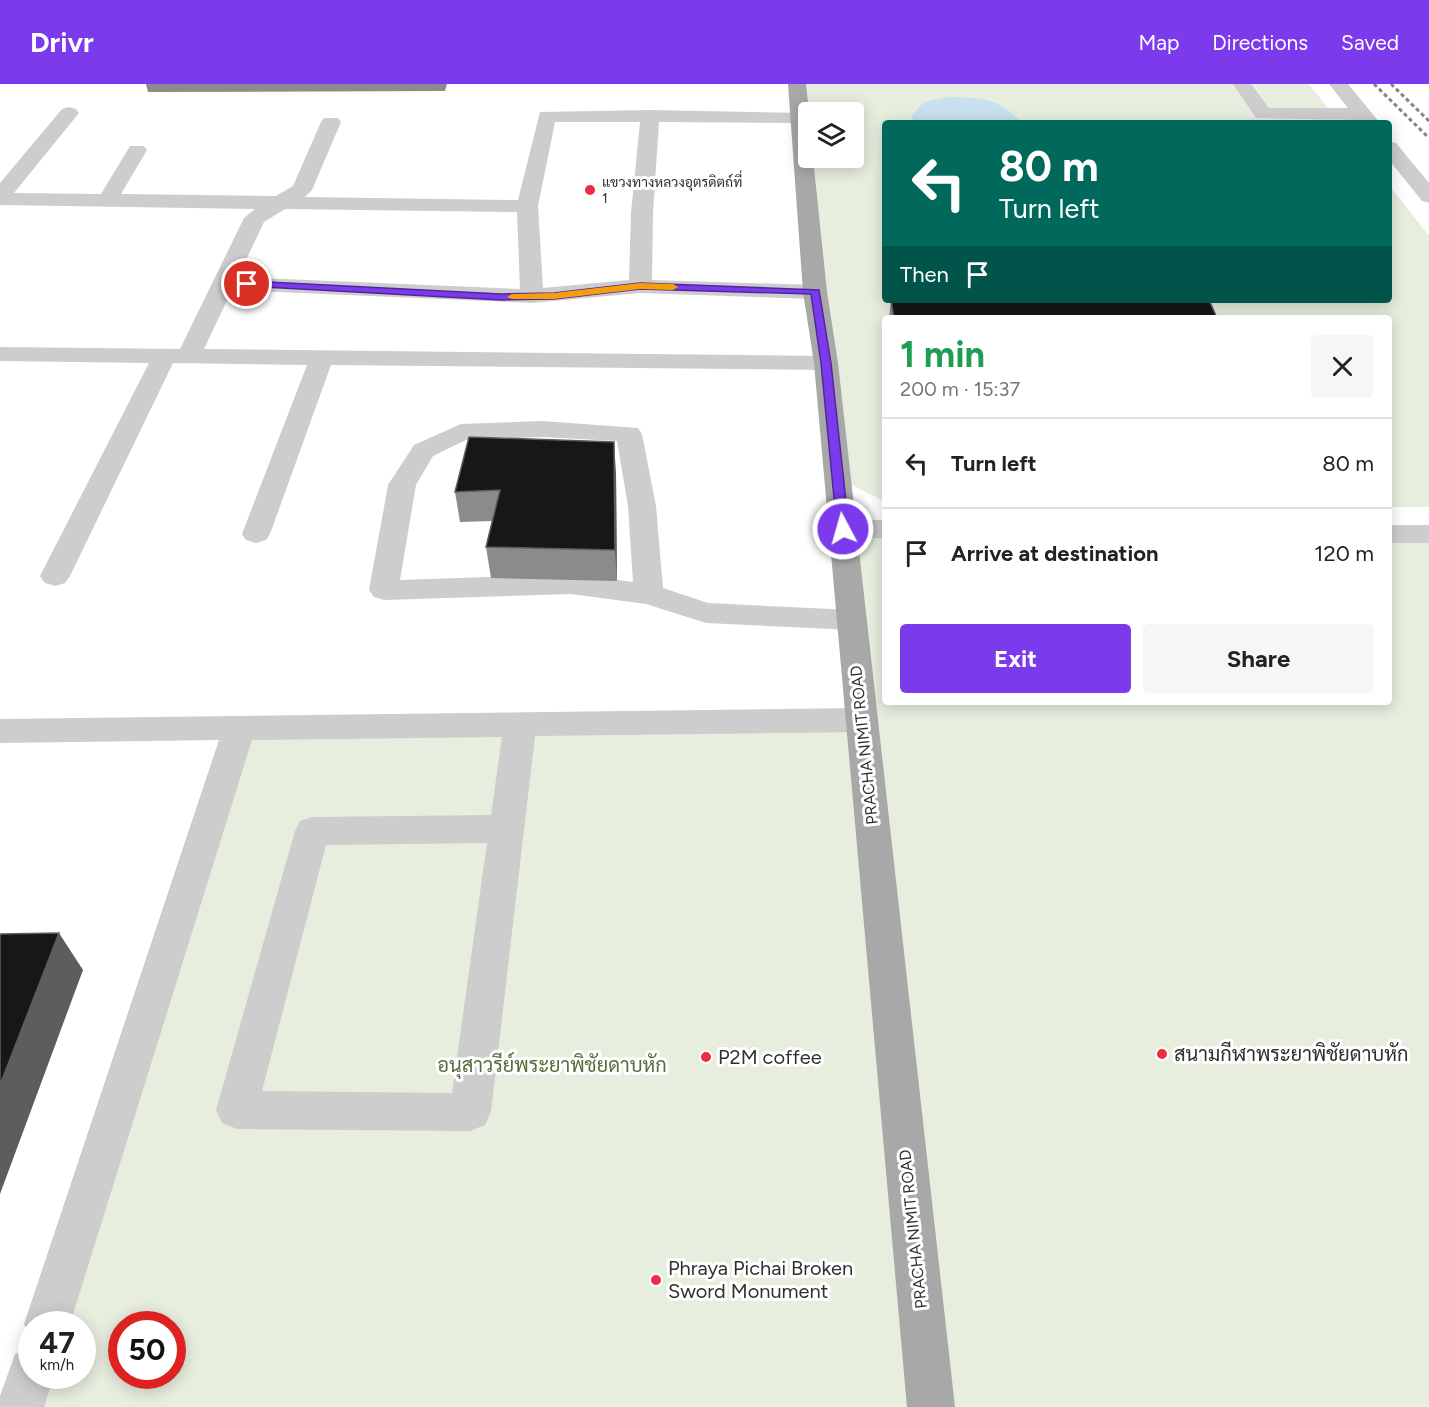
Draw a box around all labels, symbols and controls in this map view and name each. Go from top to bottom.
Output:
text: Drivr [30,25,94,59]
text: Map [1138,30,1179,55]
text: Directions [1212,30,1308,55]
text: Saved [1341,30,1399,55]
map controls [798,102,864,168]
button: layers [798,102,864,168]
text: 80 m [999,141,1099,192]
icon: left [900,144,978,222]
place label: แขวงทางหลวงอุตรดิตถ์ที่ 1 [602,170,742,207]
marker: แขวงทางหลวงอุตรดิตถ์ที่ 1 [583,183,597,197]
text: Turn left [999,192,1099,225]
pin [221,258,272,309]
icon: arrive [961,258,994,291]
text: Then [900,261,949,288]
icon: arrive [230,267,263,300]
text: 1 min [900,333,985,376]
button: close [1311,335,1374,398]
text: 200 m · 15:37 [900,377,1020,401]
icon: left [900,447,933,480]
text: Turn left [951,450,1037,477]
text: 80 m [1322,450,1374,477]
position arrow [811,497,875,561]
icon: arrive [900,537,933,570]
text: Arrive at destination [951,540,1159,567]
text: 120 m [1314,540,1374,567]
button: Exit [900,624,1131,693]
button: Share [1143,624,1374,693]
street label: PRACHA NIMIT ROAD [846,665,882,825]
place label: สนามกีฬาพระยาพิชัยดาบหัก [1174,1041,1408,1066]
place label: P2M coffee [718,1045,822,1069]
marker: สนามกีฬาพระยาพิชัยดาบหัก [1155,1047,1169,1061]
marker: P2M coffee [699,1050,713,1064]
park label: อนุสาวรีย์พระยาพิชัยดาบหัก [437,1051,667,1079]
street label: PRACHA NIMIT ROAD [895,1149,931,1309]
place label: Phraya Pichai Broken Sword Monument [668,1256,853,1303]
marker: Phraya Pichai Broken Sword Monument [649,1273,663,1287]
speed limit sign: 50 [108,1311,186,1389]
text: 47 [39,1324,75,1361]
text: km/h [40,1356,74,1374]

